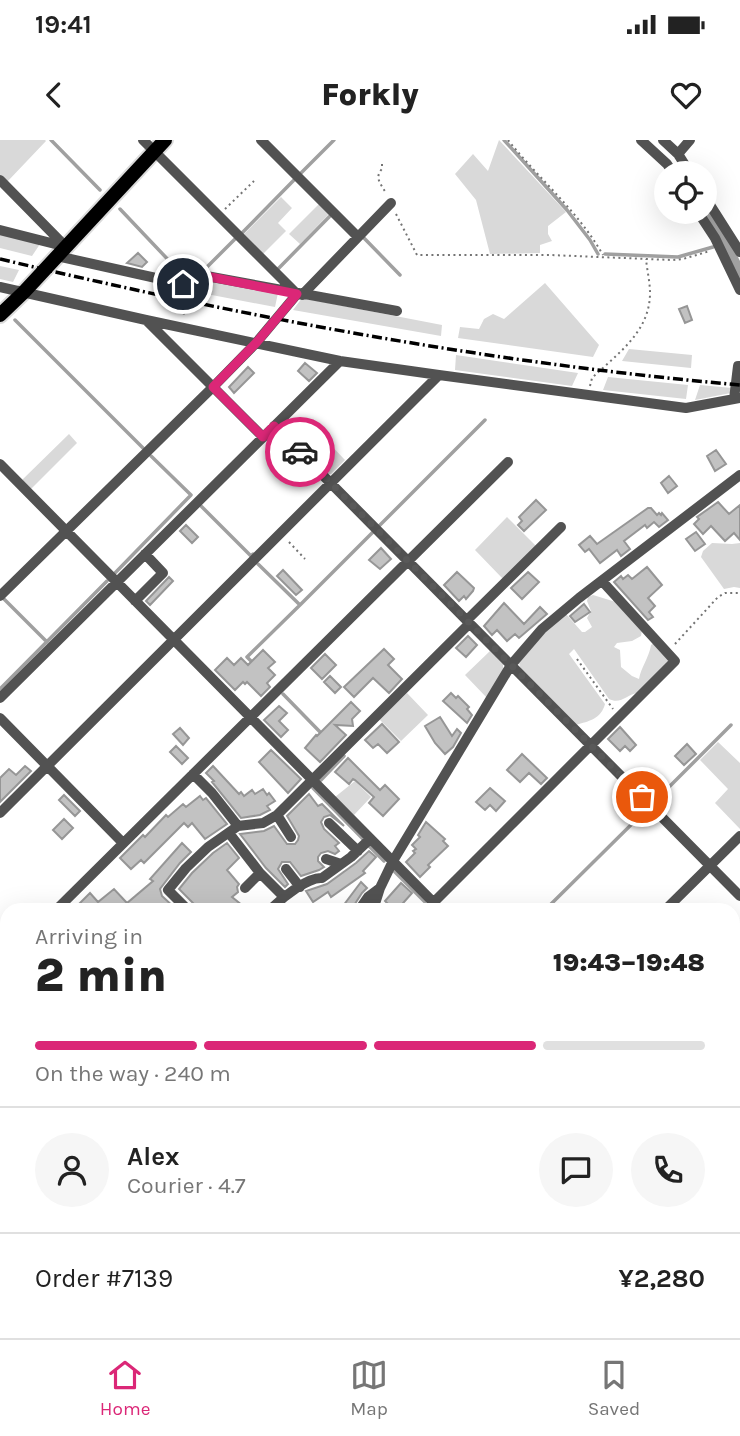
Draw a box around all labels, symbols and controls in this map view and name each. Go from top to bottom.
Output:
text: 19:41 [35,9,92,40]
icon: back [35,76,73,114]
text: Forkly [321,76,419,113]
icon: heart [667,76,705,114]
map controls [654,161,717,224]
button: locate [654,161,717,224]
pin [153,254,213,314]
icon: home [164,265,202,303]
courier [265,417,335,487]
icon: car [281,433,319,471]
pin [612,767,672,827]
icon: bag [623,778,661,816]
text: Arriving in [35,923,143,950]
text: 19:43–19:48 [553,947,705,978]
text: 2 min [35,949,167,1003]
text: On the way · 240 m [35,1060,231,1087]
button: person [35,1133,109,1207]
button: chat [539,1133,613,1207]
button: phone [631,1133,705,1207]
text: Alex [127,1141,179,1172]
text: Courier · 4.7 [127,1172,246,1199]
text: Order #7139 [35,1263,173,1294]
text: ¥2,280 [618,1263,705,1294]
tab: Home [100,1356,150,1420]
tab: Map [350,1356,388,1420]
tab: Saved [588,1356,640,1420]

